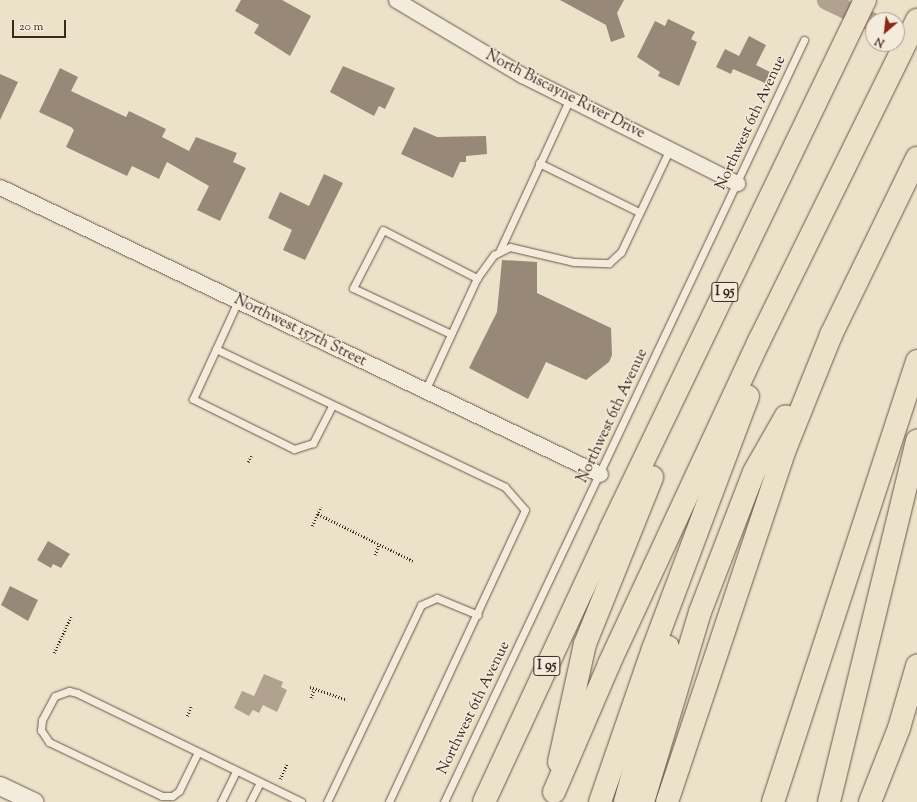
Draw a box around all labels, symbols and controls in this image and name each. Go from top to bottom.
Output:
scale bar [14,12,68,38]
north arrow [865,12,905,52]
text: 20 m [19,18,43,36]
text: N [872,33,887,51]
street label: North Biscayne River Drive [482,47,648,143]
street label: Northwest 6th Avenue [712,53,790,193]
road number: I 95 [711,280,739,304]
street label: Northwest 157th Street [231,291,369,371]
street label: Northwest 6th Avenue [574,346,652,486]
street label: Northwest 6th Avenue [434,638,514,778]
road number: I 95 [533,654,561,678]

